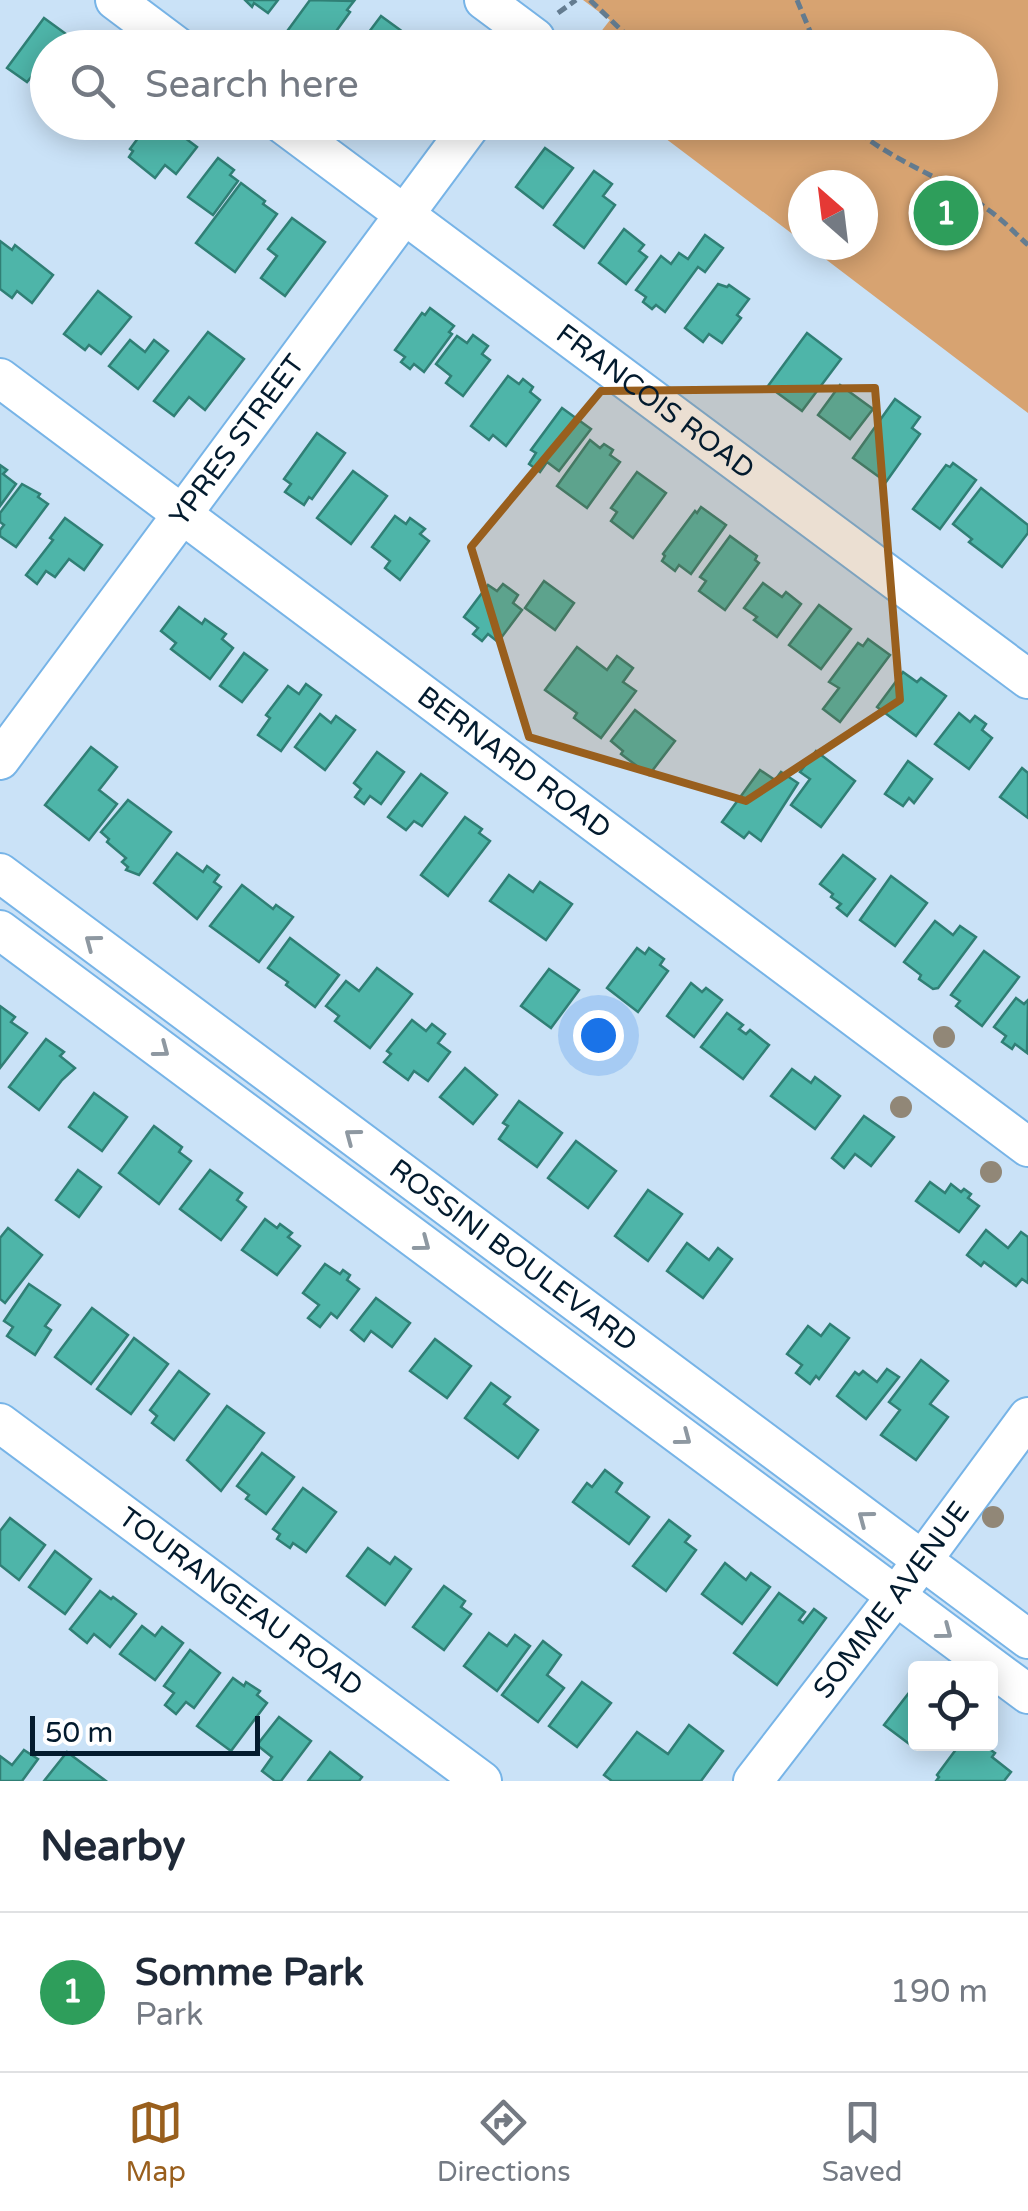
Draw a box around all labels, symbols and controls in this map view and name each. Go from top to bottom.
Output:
search box [30,30,998,140]
icon: search [65,58,120,113]
text: Search here [145,62,359,108]
north arrow [788,170,878,260]
pin: 1 [914,176,978,250]
street label: FRANCOIS ROAD [549,317,761,486]
street label: YPRES STREET [162,348,312,533]
street label: BERNARD ROAD [411,679,618,846]
one-way arrow [85,936,103,953]
your location [573,1010,624,1061]
one-way arrow [151,1038,170,1057]
one-way arrow [345,1130,363,1147]
street label: ROSSINI BOULEVARD [383,1152,644,1359]
one-way arrow [412,1233,430,1250]
one-way arrow [673,1427,691,1444]
street label: SOMME AVENUE [806,1495,977,1705]
street label: TOURANGEAU ROAD [112,1500,370,1704]
one-way arrow [858,1513,876,1530]
one-way arrow [934,1621,952,1638]
map controls [908,1661,998,1751]
button: locate [908,1661,998,1751]
scale bar [30,1711,260,1756]
text: 50 m [45,1716,113,1750]
text: Nearby [40,1821,185,1872]
text: Somme Park [135,1950,364,1996]
text: 1 [62,1973,83,2011]
text: 190 m [890,1973,988,2011]
text: Park [135,1996,203,2034]
tab: Map [125,2095,186,2189]
tab: Directions [437,2095,571,2189]
tab: Saved [822,2095,903,2189]

